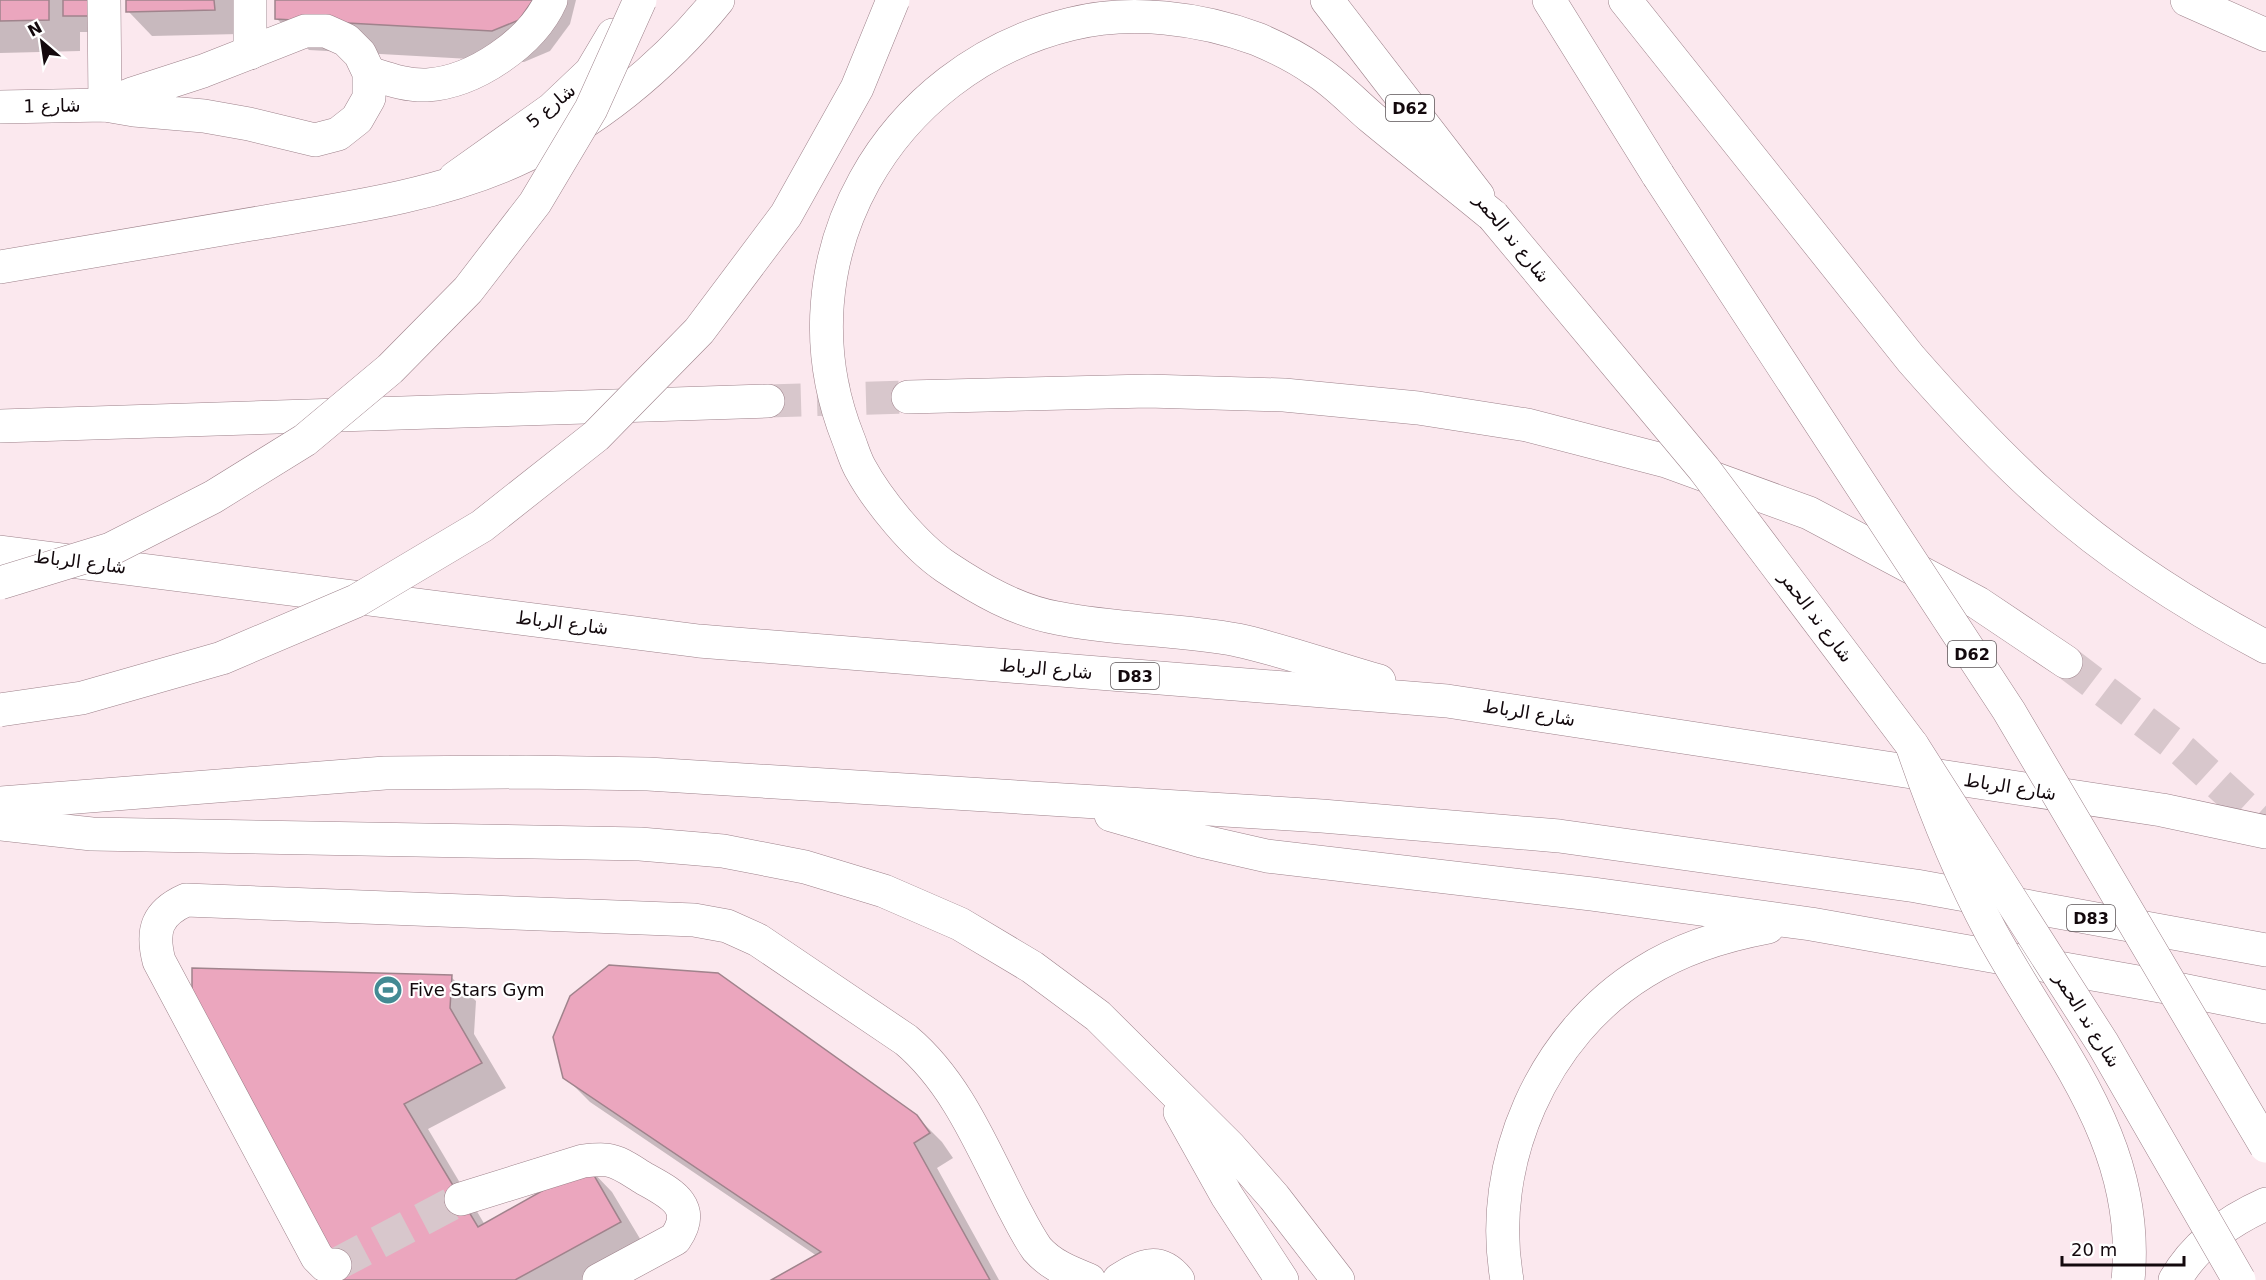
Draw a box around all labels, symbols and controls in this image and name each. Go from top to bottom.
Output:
north arrow [12,12,72,72]
text: N [25,18,45,41]
street label: شارع 5 [522,79,580,133]
street label: شارع 1 [23,95,81,117]
road number: D62 [1386,95,1434,121]
street label: شارع ند الحمر [1469,188,1555,287]
street label: شارع الرباط [32,545,128,579]
street label: شارع ند الحمر [1774,566,1857,667]
street label: شارع الرباط [514,606,610,640]
road number: D62 [1948,641,1996,667]
street label: شارع الرباط [999,654,1093,684]
road number: D83 [1111,663,1159,689]
street label: شارع الرباط [1481,695,1577,731]
street label: شارع الرباط [1962,769,2058,805]
road number: D83 [2067,905,2115,931]
street label: شارع ند الحمر [2048,967,2125,1072]
sports icon: Five Stars Gym [372,974,404,1006]
place label: Five Stars Gym [409,979,545,1000]
scale bar [2062,1229,2184,1267]
text: 20 m [2071,1239,2117,1260]

